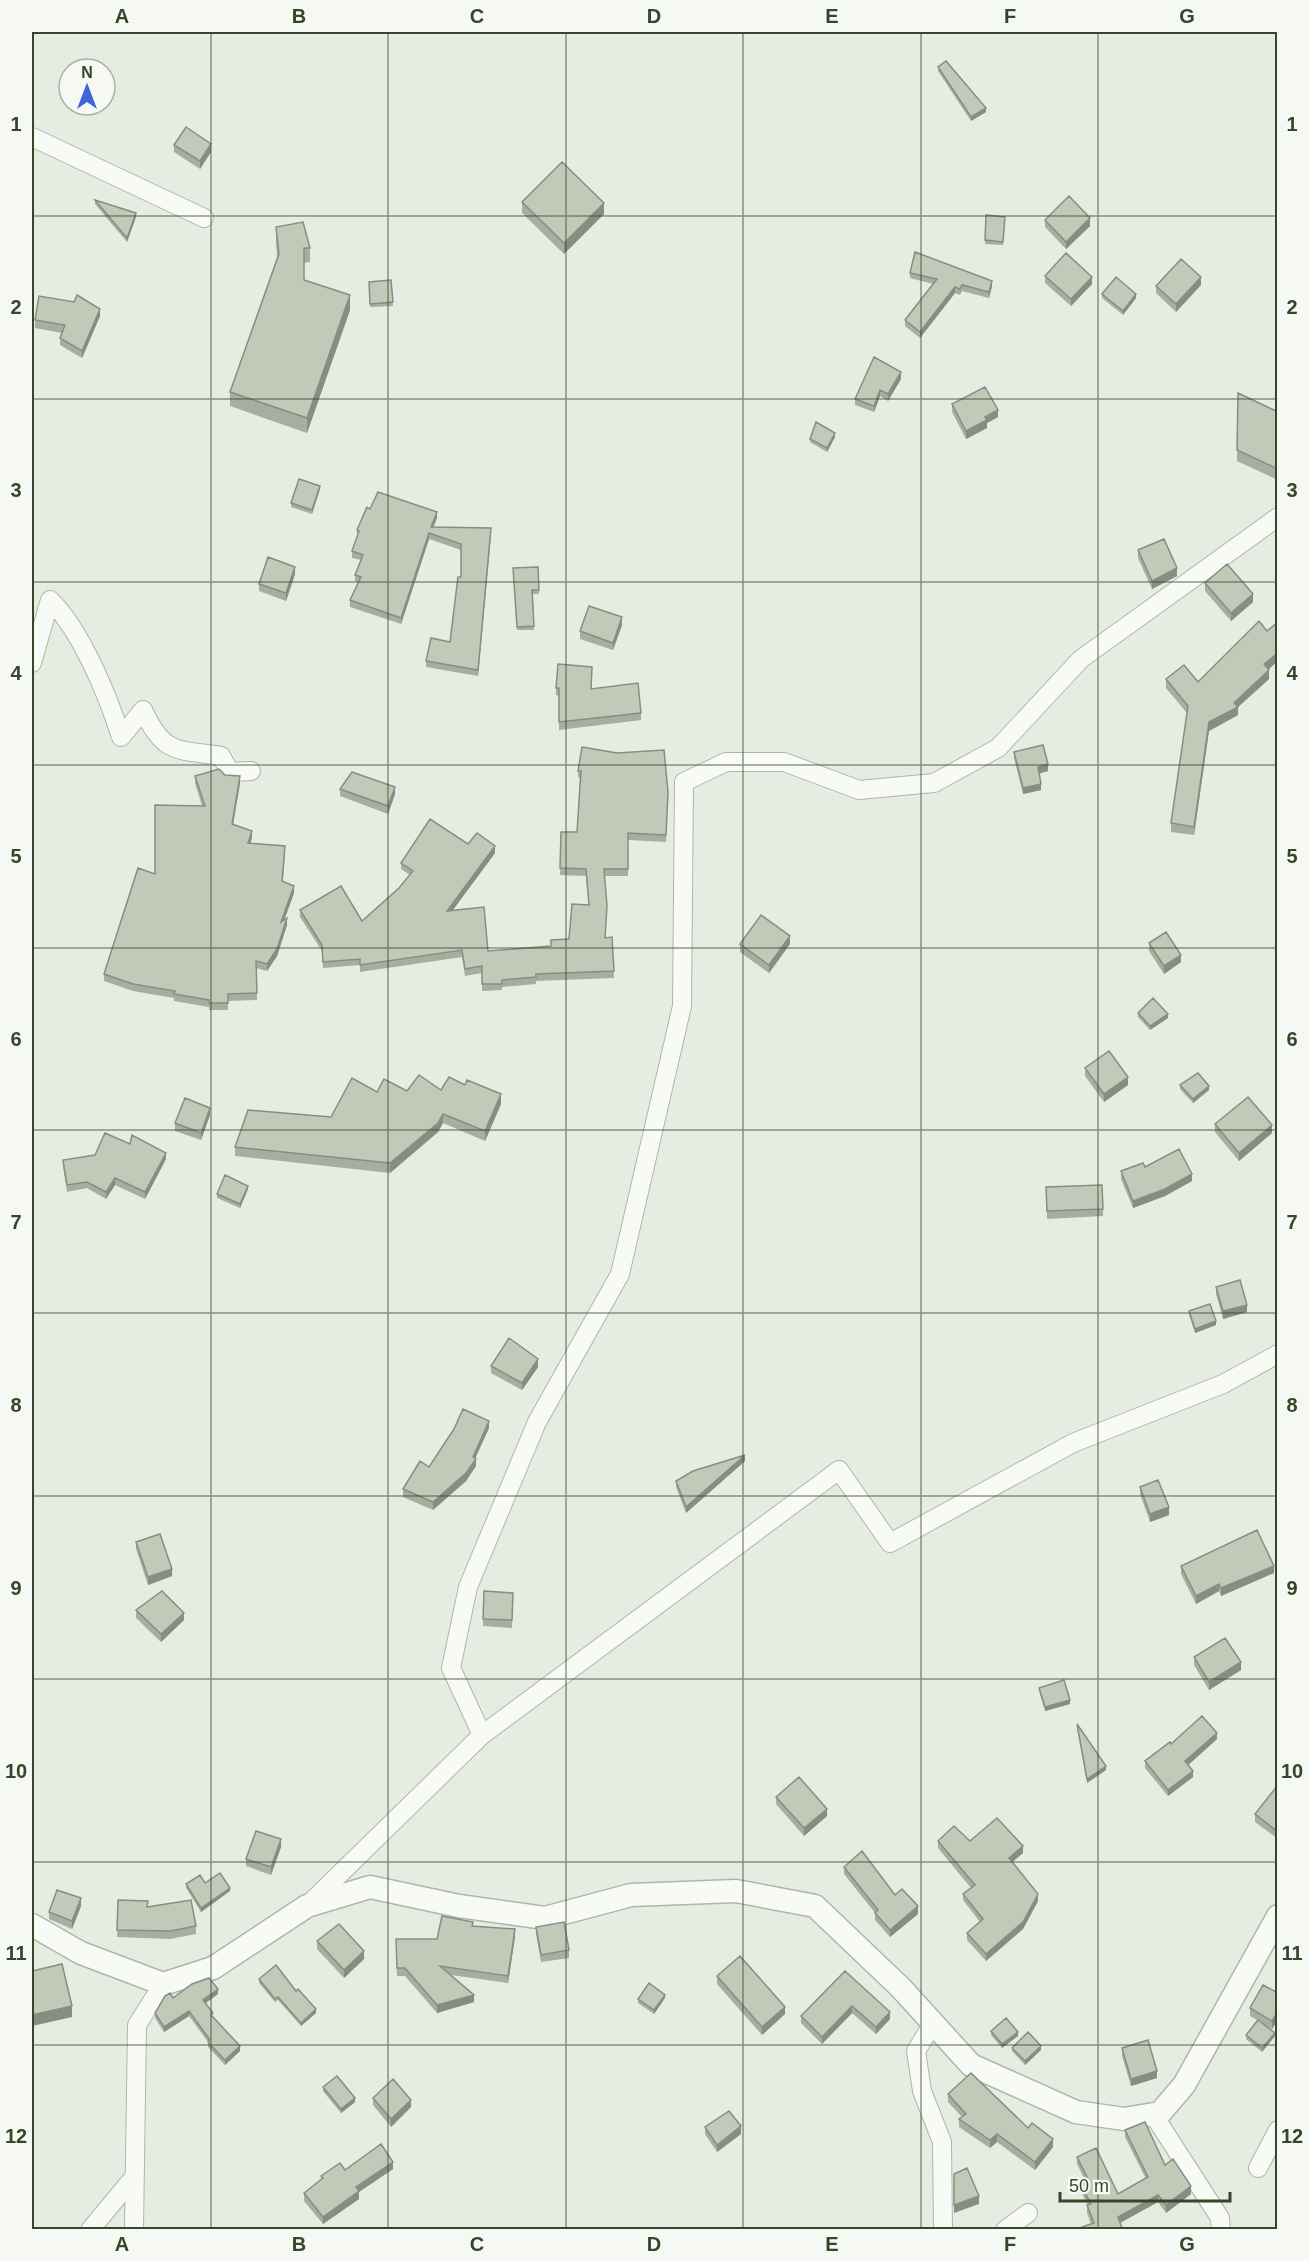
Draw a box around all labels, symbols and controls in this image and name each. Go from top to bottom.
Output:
text: A [115,5,129,27]
text: B [292,5,306,27]
text: C [470,5,484,27]
text: D [647,5,661,27]
text: E [825,5,839,27]
text: F [1004,5,1016,27]
text: G [1179,5,1195,27]
north arrow [57,57,117,117]
text: N [81,64,93,81]
text: 1 [10,113,22,135]
text: 1 [1286,113,1298,135]
text: 2 [10,296,22,318]
text: 2 [1286,296,1298,318]
text: 3 [10,479,22,501]
text: 3 [1286,479,1298,501]
text: 4 [10,662,22,684]
text: 4 [1286,662,1298,684]
text: 5 [10,845,22,867]
text: 5 [1286,845,1298,867]
text: 6 [10,1028,22,1050]
text: 6 [1286,1028,1298,1050]
text: 7 [10,1211,22,1233]
text: 7 [1286,1211,1298,1233]
text: 8 [10,1394,22,1416]
text: 8 [1286,1394,1298,1416]
text: 9 [10,1577,22,1599]
text: 9 [1286,1577,1298,1599]
text: 10 [5,1760,27,1782]
text: 10 [1281,1760,1303,1782]
text: 11 [5,1942,27,1964]
text: 11 [1281,1942,1303,1964]
text: 12 [5,2125,27,2147]
text: 12 [1281,2125,1303,2147]
scale bar [1060,2165,1230,2203]
text: 50 m [1069,2176,1109,2196]
text: A [115,2233,129,2255]
text: B [292,2233,306,2255]
text: C [470,2233,484,2255]
text: D [647,2233,661,2255]
text: E [825,2233,839,2255]
text: F [1004,2233,1016,2255]
text: G [1179,2233,1195,2255]

